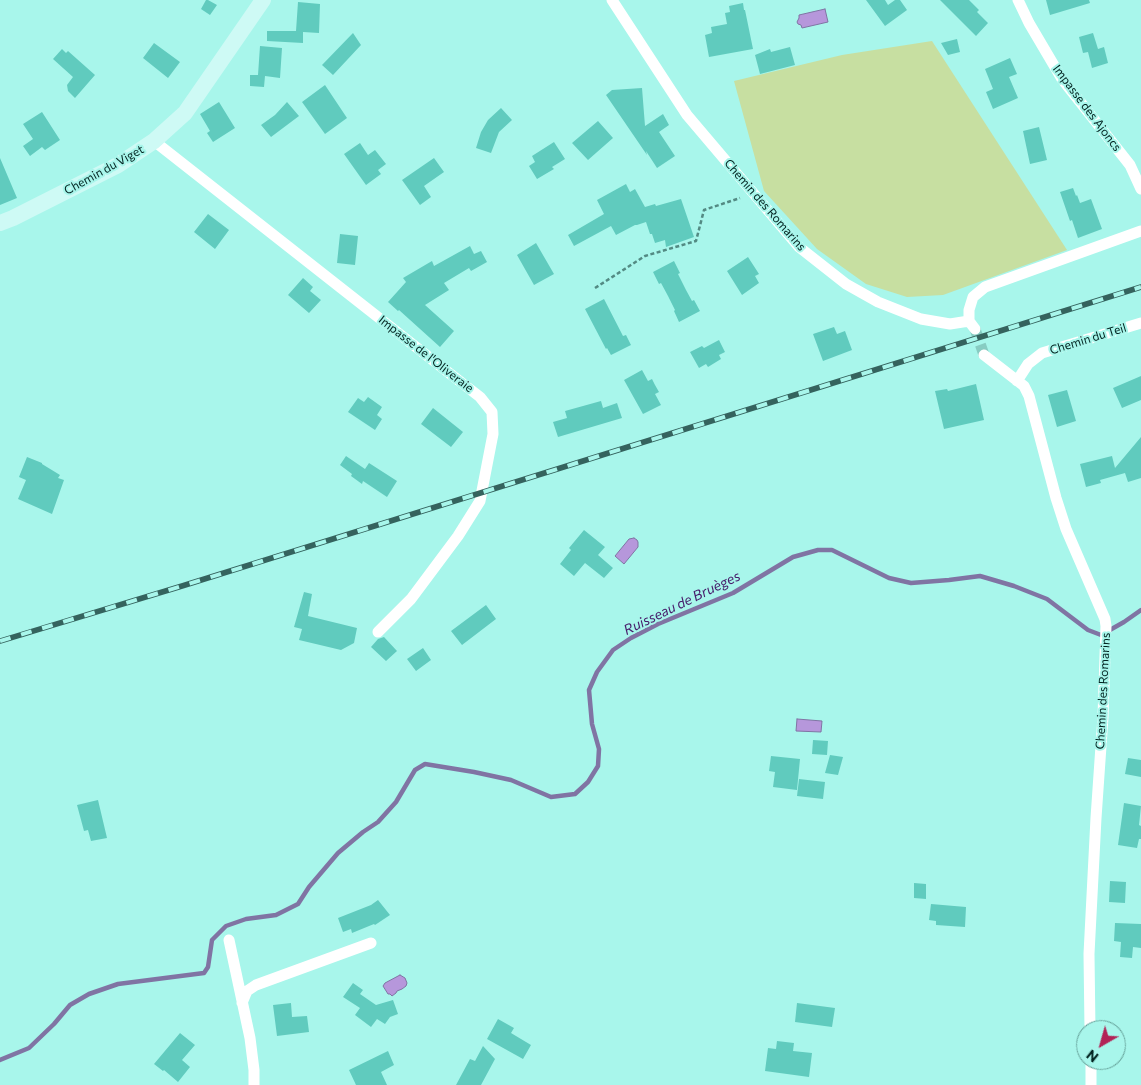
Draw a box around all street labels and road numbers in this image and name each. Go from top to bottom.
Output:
street label: Impasse des Ajoncs [1050,62,1124,154]
street label: Chemin du Viget [62,142,146,198]
street label: Chemin des Romarins [721,156,809,254]
street label: Impasse de l'Oliveraie [376,313,476,395]
street label: Chemin du Teil [1048,321,1128,357]
street label: Chemin des Romarins [1093,632,1113,750]

